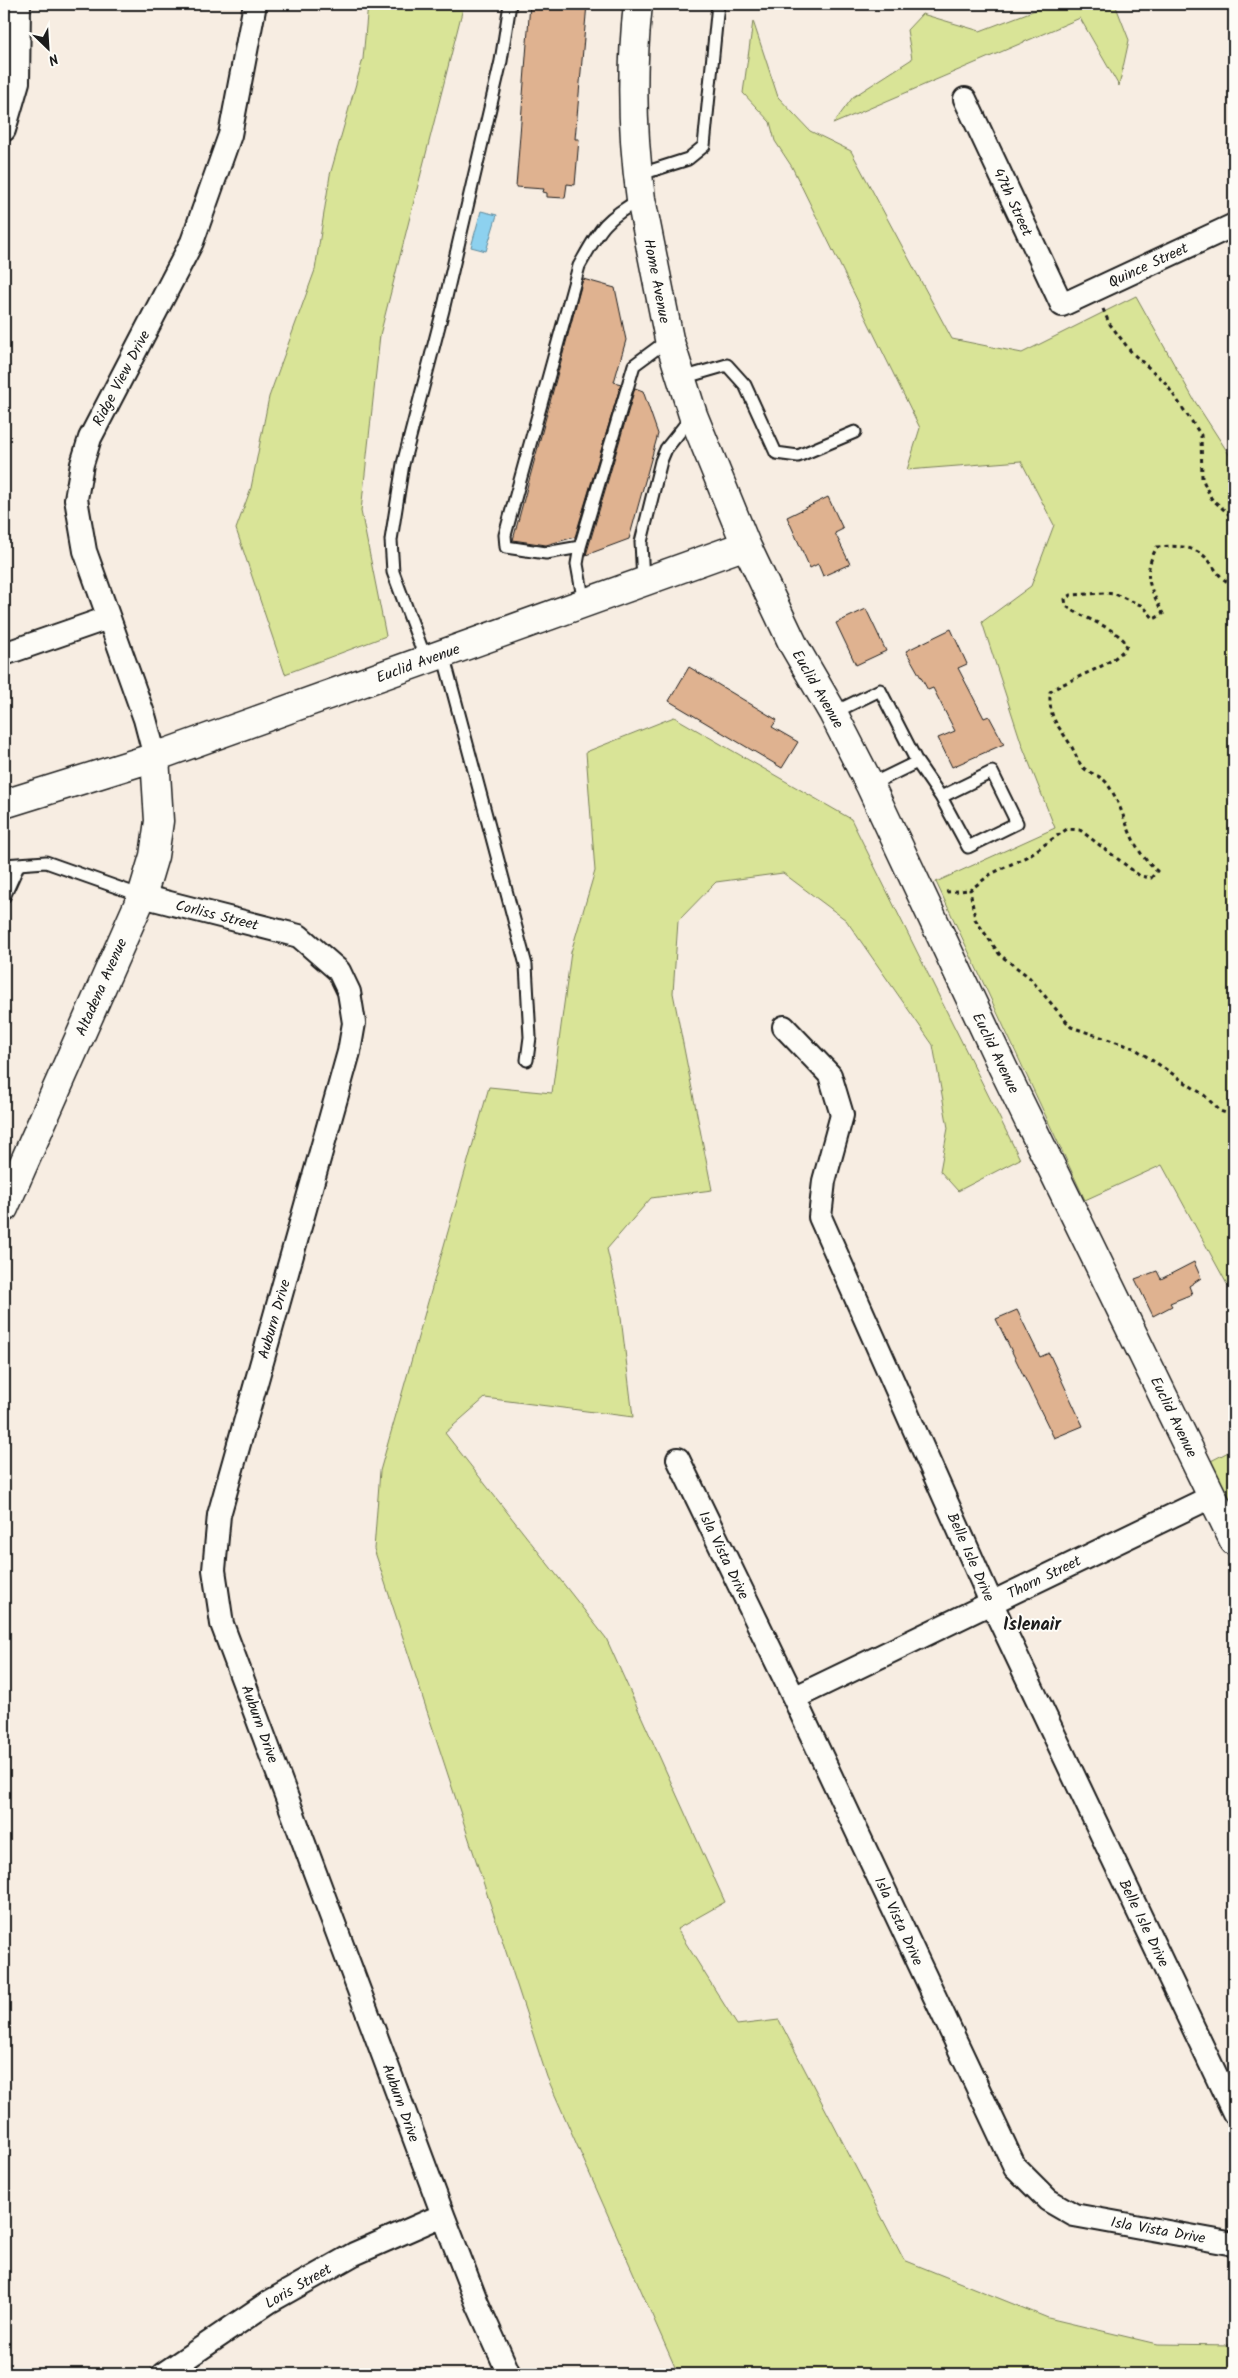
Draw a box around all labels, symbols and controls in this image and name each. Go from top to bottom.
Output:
north arrow [22,22,72,72]
text: N [44,47,62,71]
street label: 47th Street [986,164,1038,241]
street label: Home Avenue [636,237,676,326]
street label: Quince Street [1104,237,1193,295]
street label: Ridge View Drive [87,326,157,431]
street label: Euclid Avenue [373,638,464,690]
street label: Euclid Avenue [785,646,850,734]
street label: Corliss Street [173,894,261,938]
street label: Altadena Avenue [70,934,134,1040]
street label: Euclid Avenue [965,1009,1025,1098]
street label: Auburn Drive [252,1276,298,1362]
street label: Euclid Avenue [1143,1373,1203,1462]
street label: Isla Vista Drive [691,1507,755,1604]
street label: Belle Isle Drive [940,1509,1001,1606]
street label: Thorn Street [1003,1550,1086,1606]
district label: Islenair [1003,1611,1062,1640]
street label: Auburn Drive [234,1682,284,1767]
street label: Isla Vista Drive [867,1873,929,1970]
street label: Belle Isle Drive [1111,1875,1175,1972]
street label: Auburn Drive [375,2061,425,2146]
street label: Isla Vista Drive [1109,2211,1207,2251]
street label: Loris Street [260,2258,337,2316]

